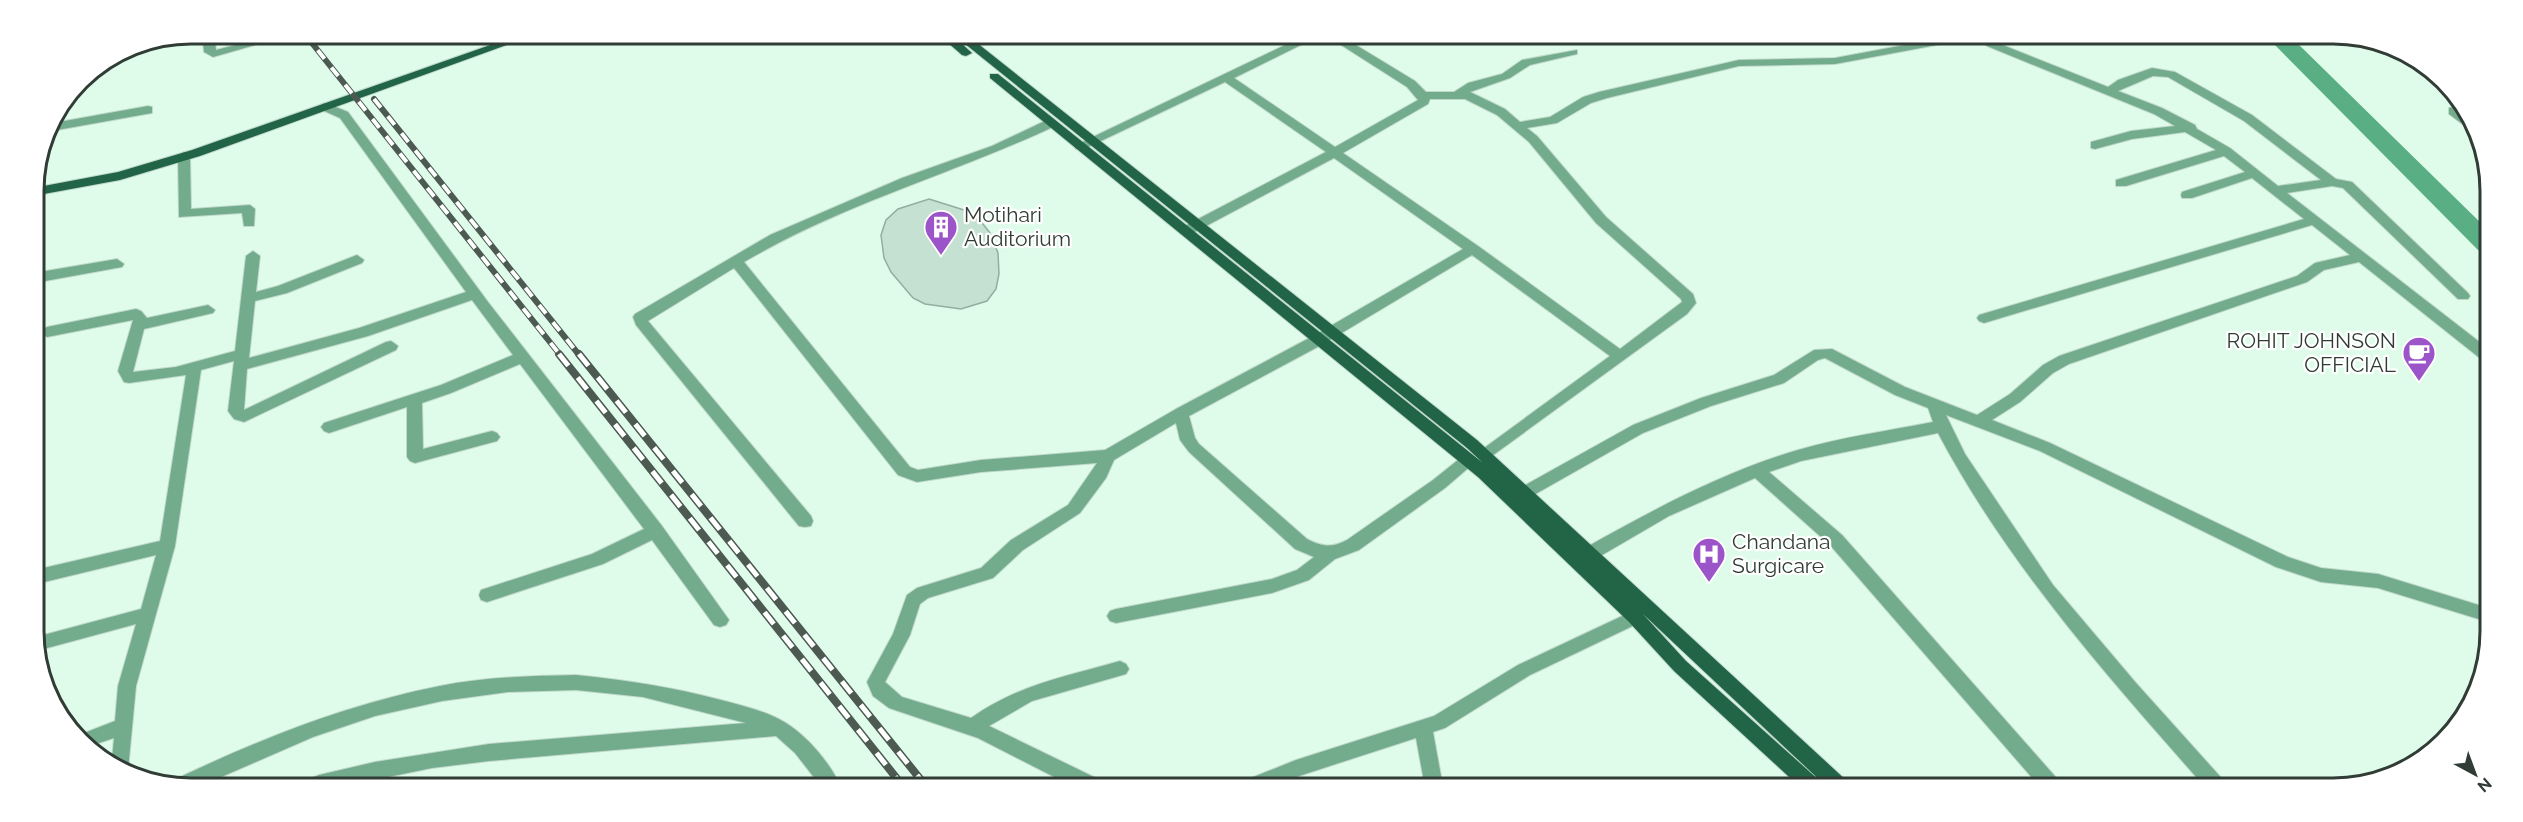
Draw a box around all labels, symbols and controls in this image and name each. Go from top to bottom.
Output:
place label: Motihari Auditorium [964,202,1071,251]
building icon: Motihari Auditorium [923,209,959,256]
place label: ROHIT JOHNSON OFFICIAL [2227,328,2396,377]
cafe icon: ROHIT JOHNSON OFFICIAL [2401,335,2437,382]
place label: Chandana Surgicare [1732,529,1831,578]
hospital icon: Chandana Surgicare [1691,536,1727,583]
north arrow [2445,744,2505,804]
text: N [2474,774,2495,796]

